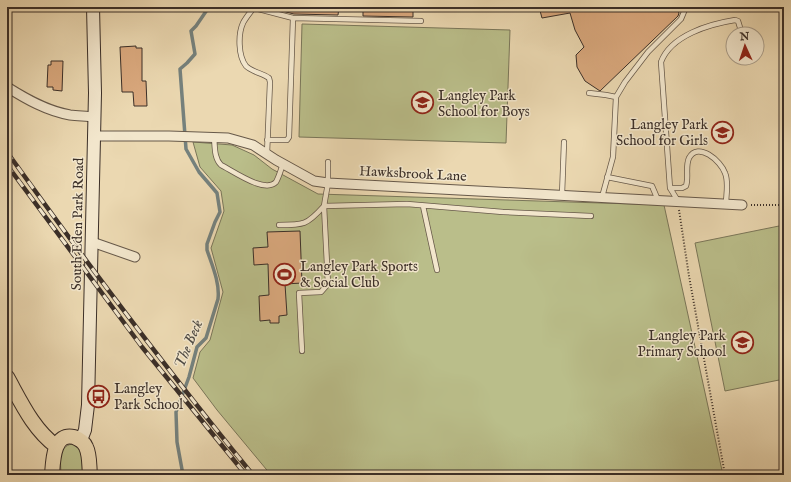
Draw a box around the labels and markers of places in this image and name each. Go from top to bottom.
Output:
place label: Langley Park School for Boys [438,87,530,121]
school or university icon: Langley Park School for Boys [410,90,436,116]
place label: Langley Park School for Girls [616,116,709,150]
school or university icon: Langley Park School for Girls [710,119,736,145]
place label: Langley Park Sports & Social Club [300,258,418,292]
sports icon: Langley Park Sports & Social Club [272,261,298,287]
place label: Langley Park Primary School [638,327,727,361]
school or university icon: Langley Park Primary School [729,330,755,356]
place label: Langley Park School [114,380,183,414]
bus stop icon: Langley Park School [86,383,112,409]

